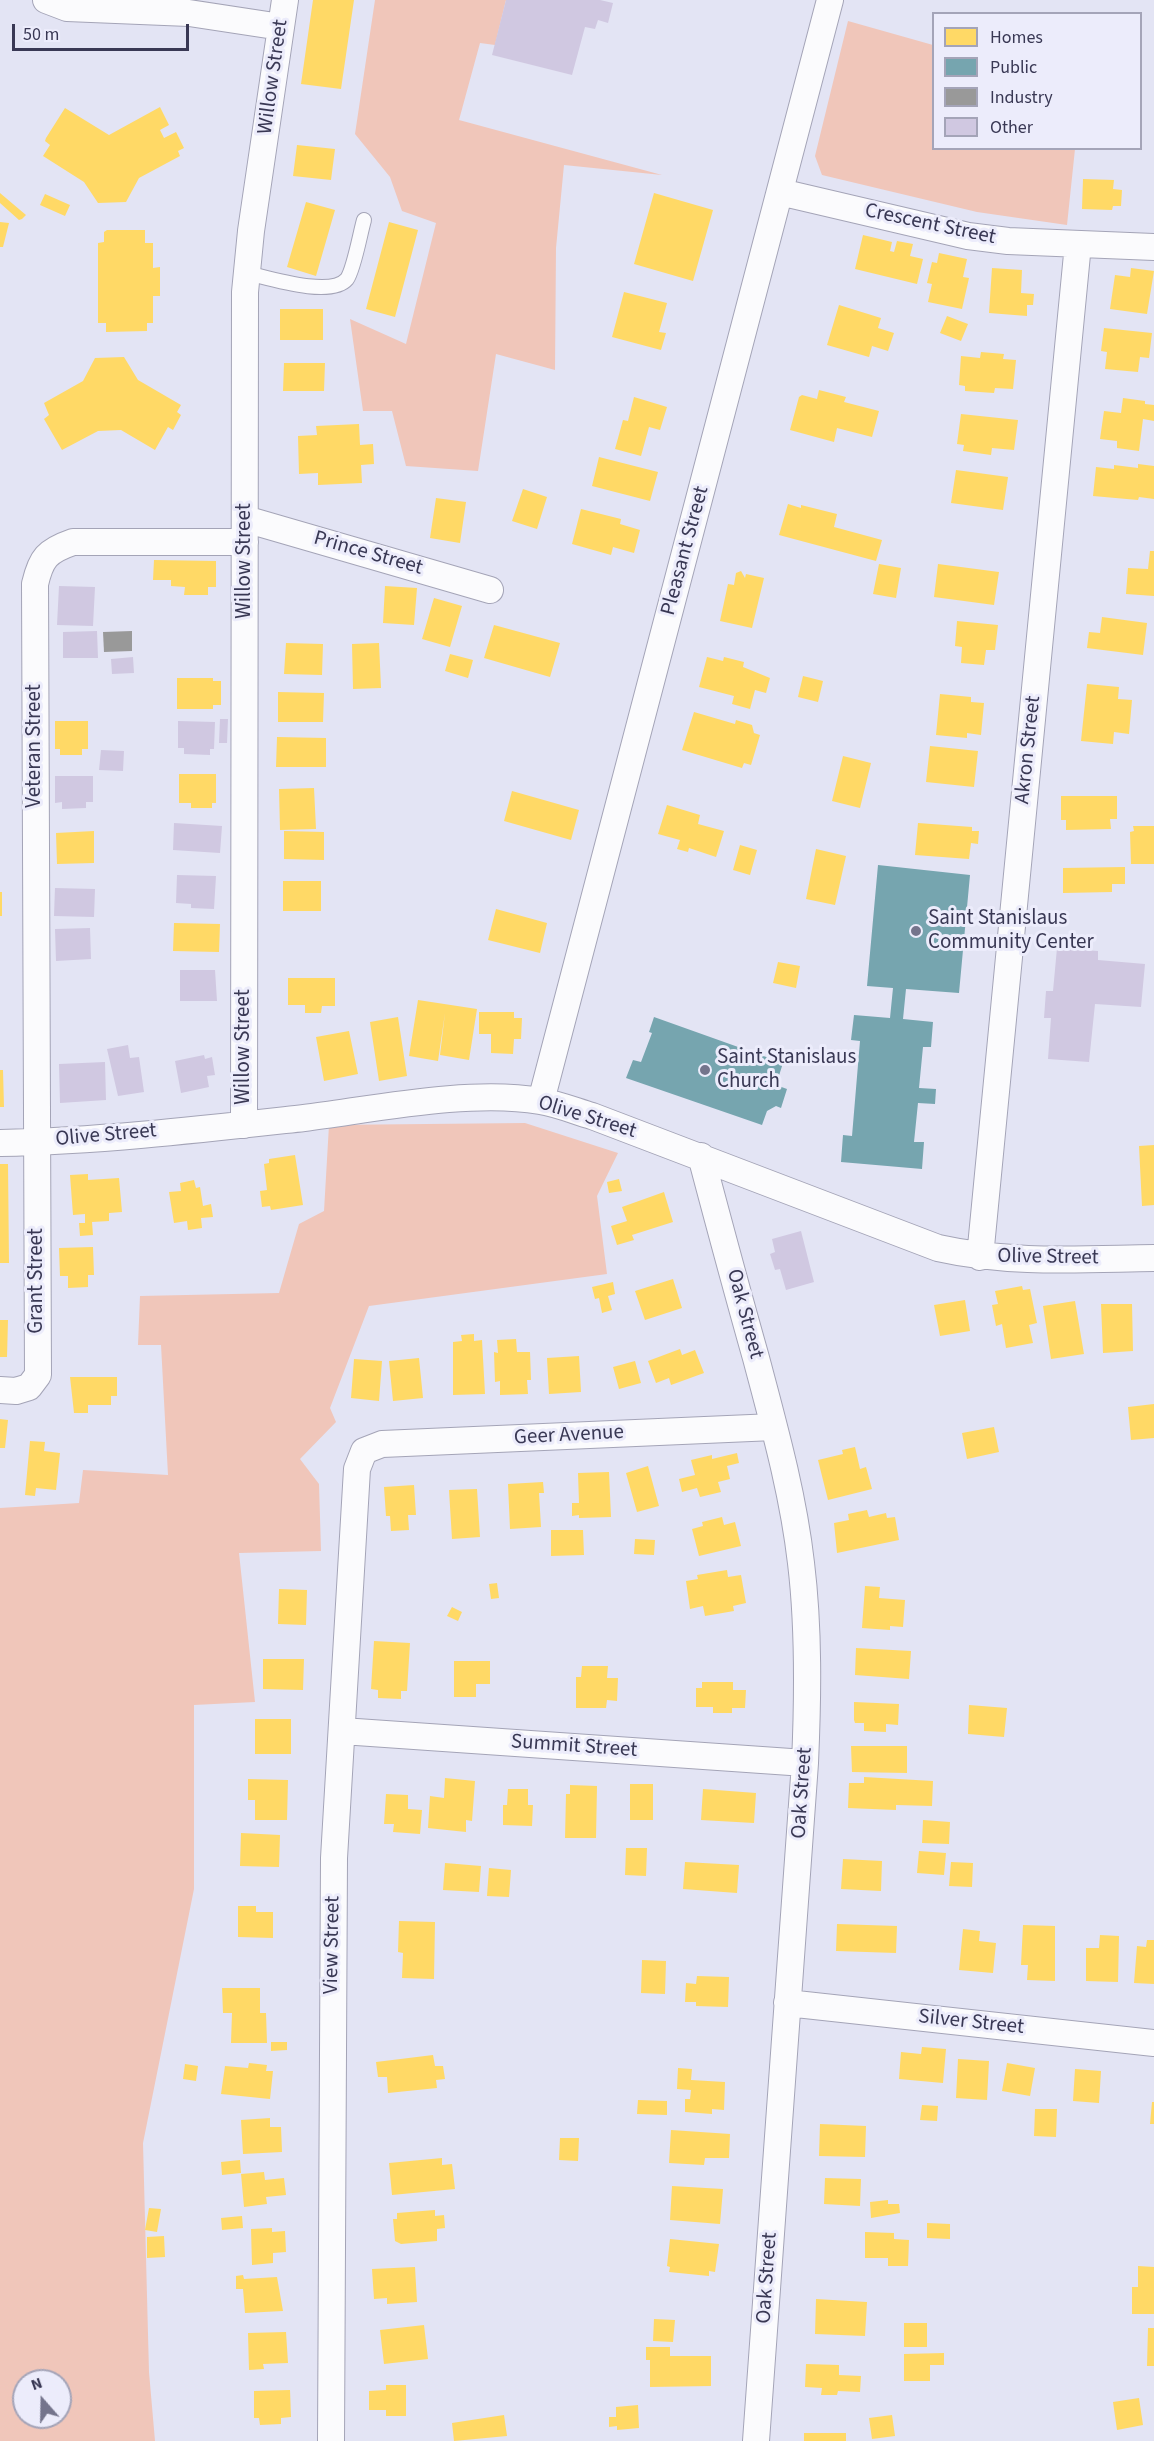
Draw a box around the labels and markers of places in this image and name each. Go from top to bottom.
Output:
place label: Saint Stanislaus Community Center [928,906,1094,956]
marker: Saint Stanislaus Community Center [909,924,923,938]
place label: Saint Stanislaus Church [717,1045,856,1095]
marker: Saint Stanislaus Church [698,1063,712,1077]

